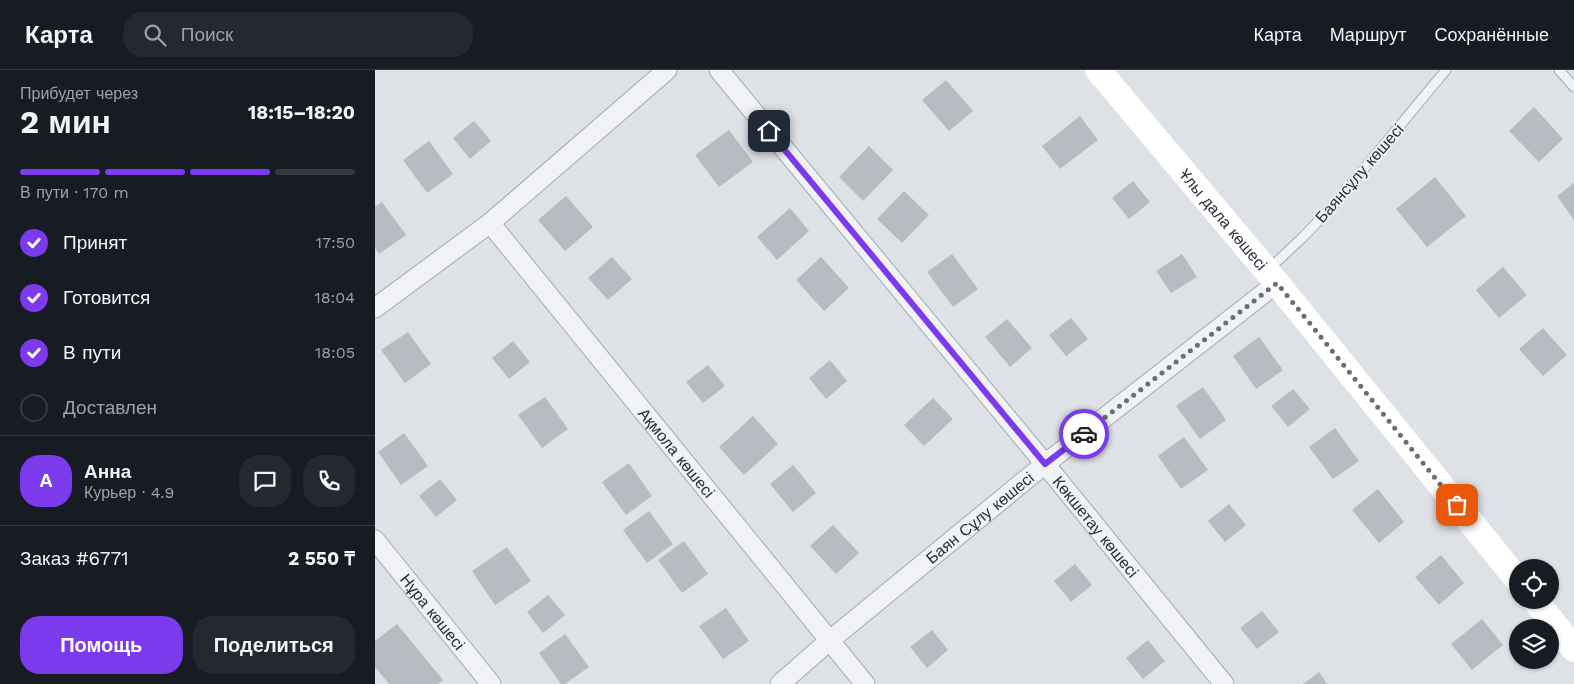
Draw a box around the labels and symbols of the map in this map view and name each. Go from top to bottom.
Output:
pin [748,110,790,152]
street label: Баянсұлу көшесі [1311,120,1408,227]
street label: Ұлы дала көшесі [1175,165,1271,274]
street label: Ақмола көшесі [634,404,719,502]
courier [1059,409,1109,459]
street label: Баян Сұлу көшесі [922,468,1038,568]
street label: Көкшетау көшесі [1049,472,1142,581]
pin [1436,484,1478,526]
street label: Нұра көшесі [396,570,469,654]

